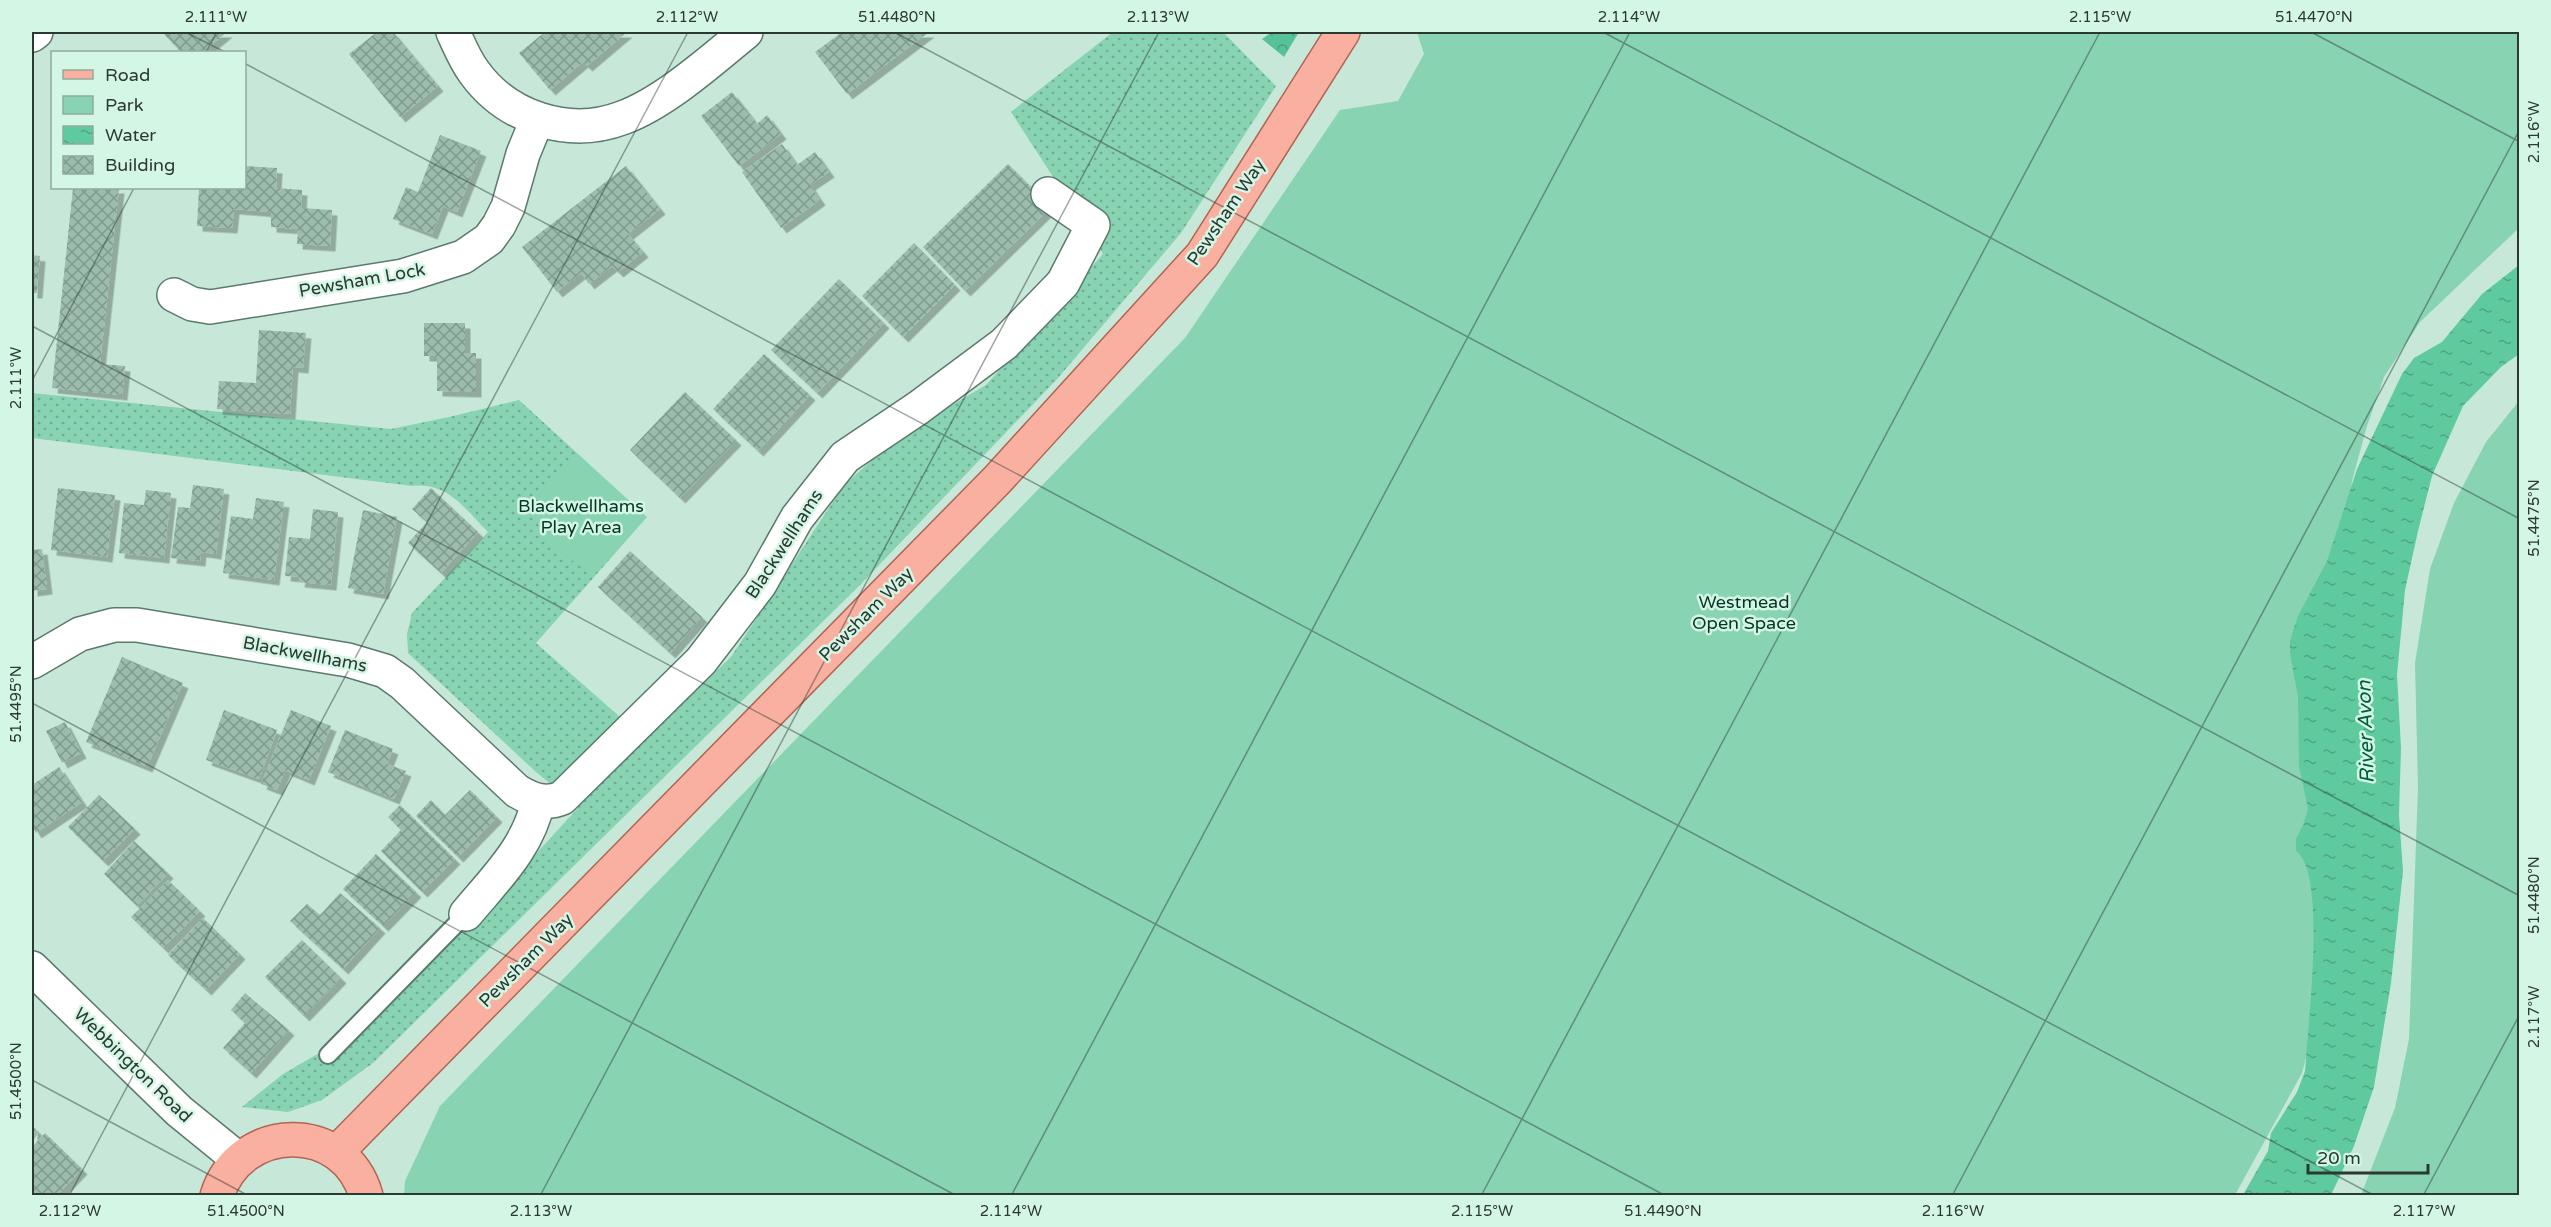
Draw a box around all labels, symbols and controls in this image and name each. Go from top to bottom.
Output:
text: 2.111°W [185,8,247,26]
text: 2.112°W [656,8,718,26]
text: 51.4480°N [858,8,936,26]
text: 2.113°W [1127,8,1189,26]
text: 2.114°W [1598,8,1660,26]
text: 2.115°W [2069,8,2131,26]
text: 51.4470°N [2275,8,2353,26]
legend [51,51,246,189]
text: Road [105,64,150,86]
text: Park [105,94,144,116]
text: 2.116°W [2525,101,2543,163]
text: Water [105,124,156,146]
text: Building [105,154,175,176]
street label: Pewsham Way [1182,154,1270,270]
street label: Pewsham Lock [297,258,427,302]
text: 2.111°W [7,347,25,409]
text: 51.4475°N [2525,479,2543,557]
street label: Blackwellhams [740,485,828,603]
park label: Blackwellhams Play Area [518,495,644,538]
street label: Pewsham Way [814,562,918,666]
park label: Westmead Open Space [1692,591,1796,634]
street label: Blackwellhams [241,631,369,677]
text: 51.4495°N [7,665,25,743]
water label: River Avon [2352,679,2380,784]
text: 51.4480°N [2525,856,2543,934]
street label: Pewsham Way [474,908,578,1012]
text: 2.117°W [2525,986,2543,1048]
street label: Webbington Road [69,1003,197,1127]
text: 51.4500°N [7,1042,25,1120]
scale bar [2308,1137,2428,1175]
text: 20 m [2317,1147,2361,1169]
text: 2.112°W [39,1202,101,1220]
text: 51.4500°N [207,1202,285,1220]
text: 2.113°W [510,1202,572,1220]
text: 2.114°W [980,1202,1042,1220]
text: 2.115°W [1451,1202,1513,1220]
text: 51.4490°N [1624,1202,1702,1220]
text: 2.116°W [1922,1202,1984,1220]
text: 2.117°W [2393,1202,2455,1220]

